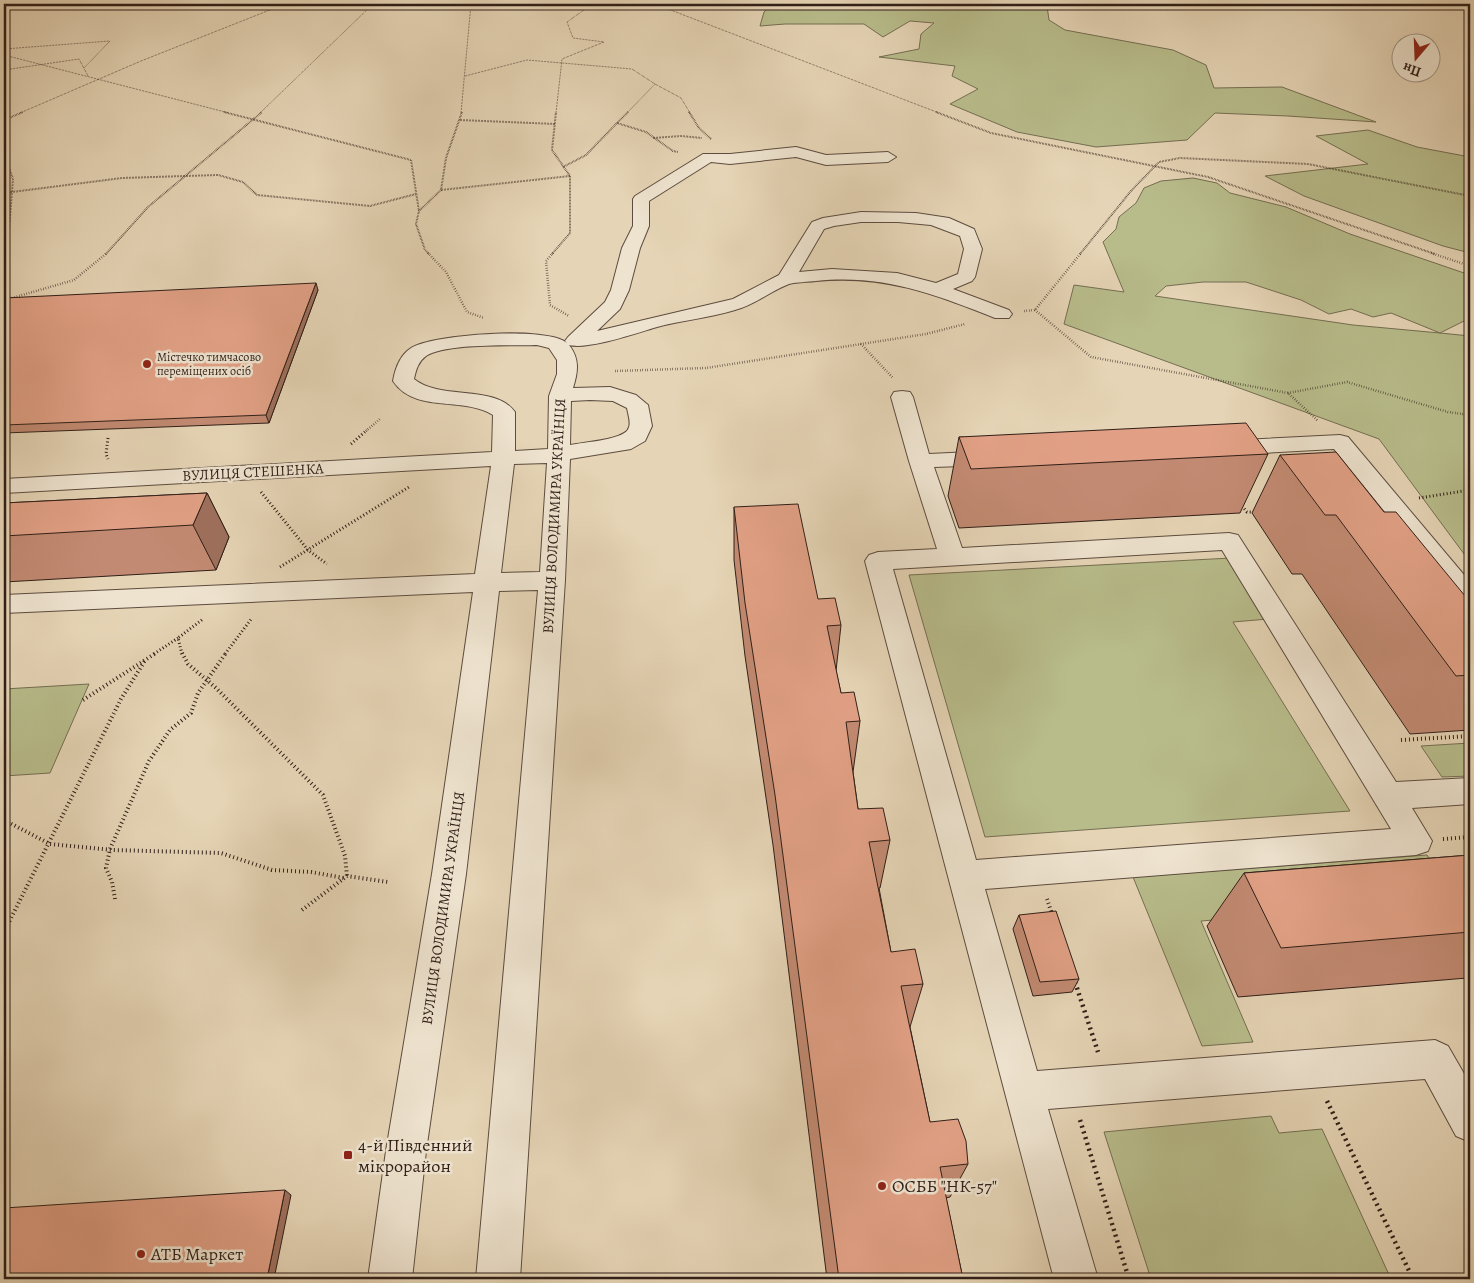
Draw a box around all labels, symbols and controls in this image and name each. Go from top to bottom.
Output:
north arrow [1392,32,1442,82]
text: Пн [1400,58,1424,82]
place label: Містечко тимчасово переміщених осіб [157,349,261,379]
marker: Містечко тимчасово переміщених осіб [141,358,153,370]
street label: ВУЛИЦЯ ВОЛОДИМИРА УКРАЇНЦЯ [538,398,570,634]
street label: ВУЛИЦЯ СТЕШЕНКА [182,458,324,486]
street label: ВУЛИЦЯ ВОЛОДИМИРА УКРАЇНЦЯ [417,790,469,1026]
place label: 4-й Південний мікрорайон [358,1133,472,1178]
marker: 4-й Південний мікрорайон [342,1149,354,1161]
place label: ОСББ "НК-57" [892,1174,997,1198]
marker: ОСББ "НК-57" [876,1180,888,1192]
place label: АТБ Маркет [150,1242,243,1266]
marker: АТБ Маркет [135,1248,147,1260]

